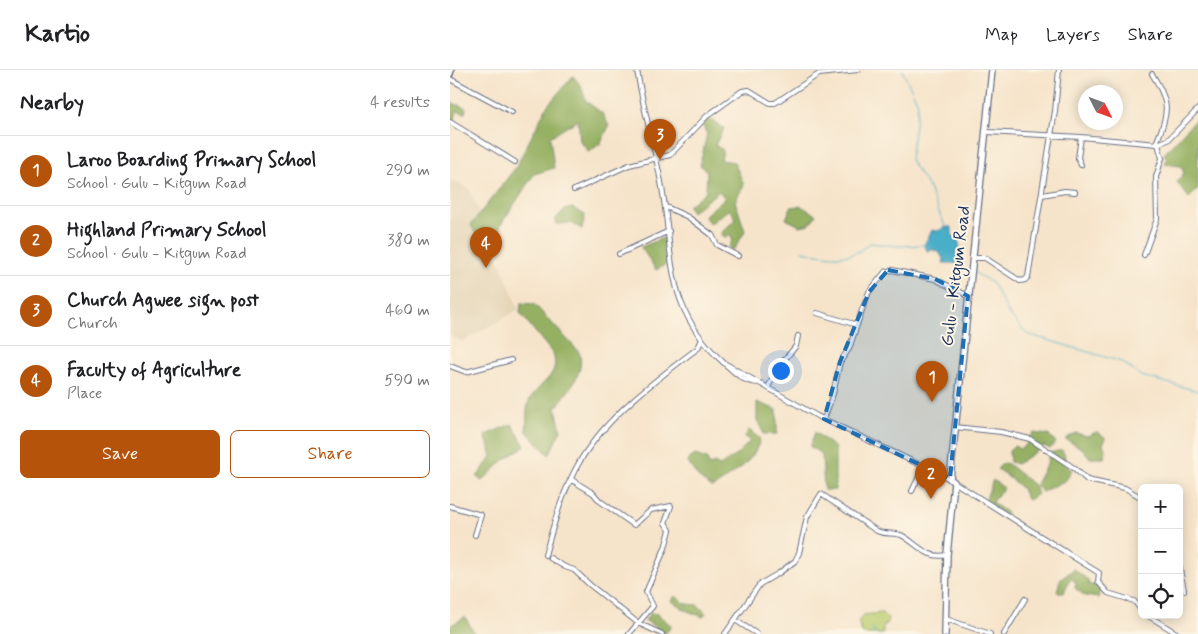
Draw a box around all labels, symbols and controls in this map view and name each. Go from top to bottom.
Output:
text: Kartio [25,19,90,50]
text: Map [985,23,1018,47]
text: Layers [1046,23,1100,47]
text: Share [1128,23,1173,47]
north arrow [1078,85,1123,130]
text: Nearby [20,89,84,117]
text: 4 results [370,92,430,113]
pin: 3 [644,119,676,160]
text: Laroo Boarding Primary School [67,148,316,173]
text: 1 [32,160,40,181]
text: 290 m [386,160,430,181]
text: School · Gulu - Kitgum Road [67,173,247,194]
street label: Gulu - Kitgum Road [935,204,978,348]
text: Highland Primary School [67,218,266,243]
pin: 4 [470,227,502,268]
text: 2 [32,230,40,251]
text: 380 m [387,230,430,251]
text: School · Gulu - Kitgum Road [67,243,247,264]
text: Church Agwee sign post [67,288,259,313]
text: 3 [32,300,40,321]
text: 460 m [385,300,430,321]
text: Church [67,313,118,334]
text: Faculty of Agriculture [67,358,241,383]
your location [768,358,794,384]
pin: 1 [916,361,948,402]
text: 4 [31,370,41,391]
text: 590 m [384,370,430,391]
text: Place [67,383,102,404]
button: Save [20,430,220,478]
button: Share [230,430,430,478]
pin: 2 [915,458,947,499]
map controls [1138,484,1183,619]
button: + [1138,484,1183,529]
button: − [1138,529,1183,574]
button: locate [1138,574,1183,619]

